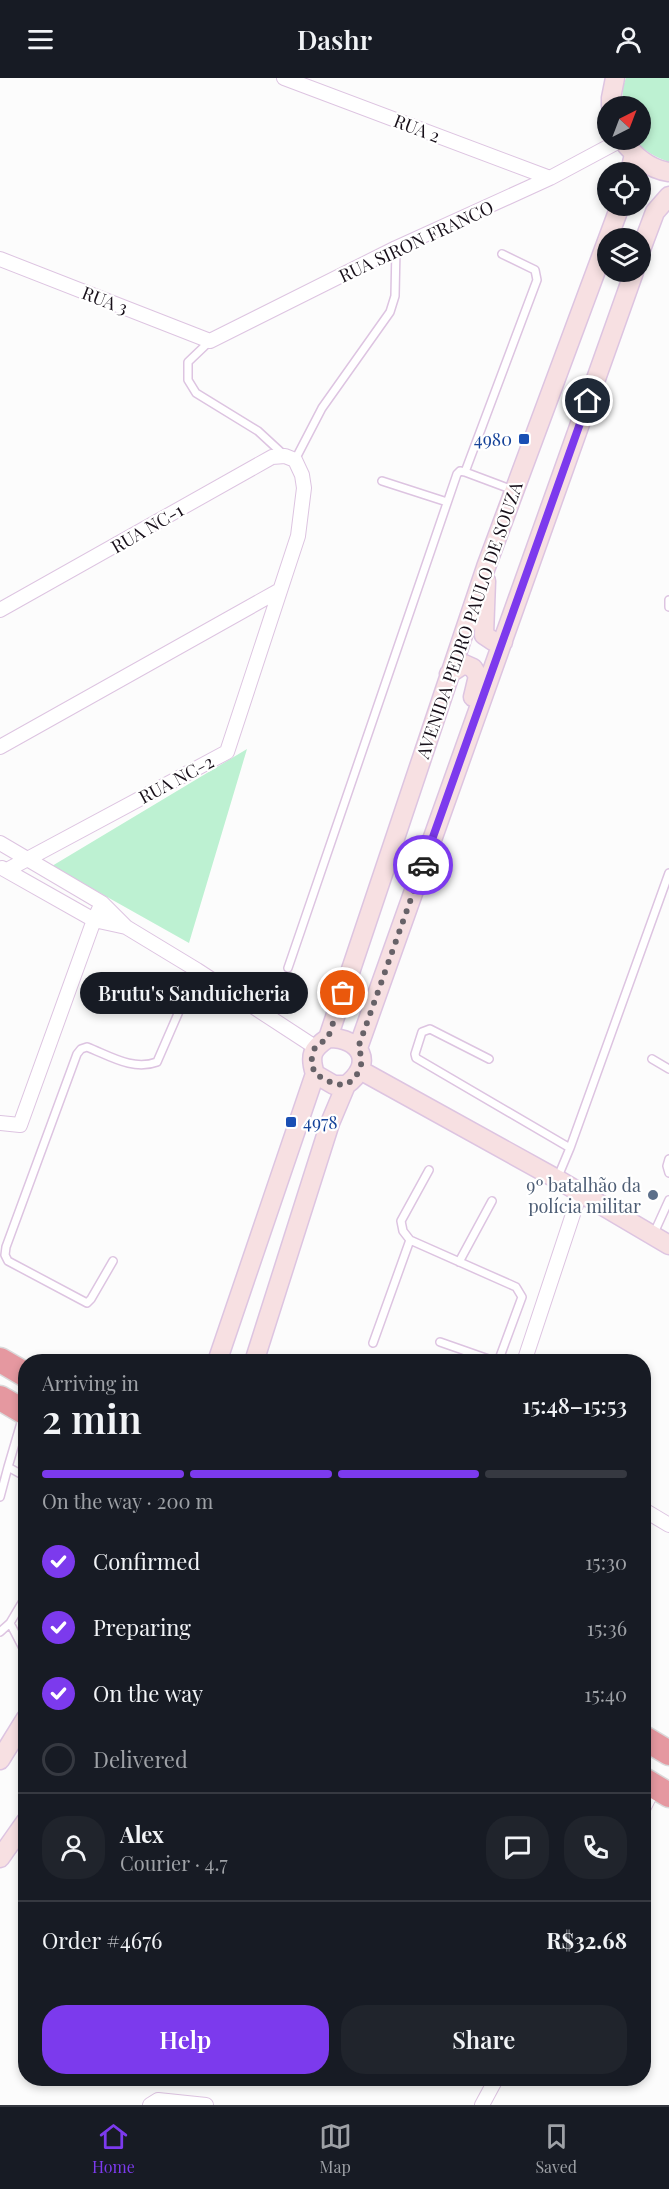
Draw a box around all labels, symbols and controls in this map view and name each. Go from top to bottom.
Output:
text: Dashr [297,21,372,57]
icon: menu [24,23,57,56]
icon: person [612,23,645,56]
north arrow [597,96,651,150]
map controls [597,96,651,282]
street label: RUA 2 [390,108,444,148]
button: locate [597,162,651,216]
street label: RUA SIRON FRANCO [335,195,497,287]
button: layers [597,228,651,282]
street label: RUA 3 [79,280,131,320]
pin [562,375,613,426]
icon: home [571,384,604,417]
place label: 4980 [474,427,512,451]
marker: 4980 [517,432,531,446]
street label: AVENIDA PEDRO PAULO DE SOUZA [410,478,528,763]
street label: RUA NC-1 [106,498,188,558]
street label: RUA NC-2 [134,749,218,809]
courier [393,835,453,895]
icon: car [407,849,440,882]
pin [317,967,368,1018]
callout: Brutu's Sanduicheria [79,972,307,1014]
icon: bag [326,976,359,1009]
text: Brutu's Sanduicheria [98,979,290,1006]
place label: 4978 [303,1110,338,1134]
marker: 4978 [284,1115,298,1129]
place label: 9º batalhão da polícia militar [526,1173,641,1218]
marker: 9º batalhão da polícia militar [646,1188,660,1202]
text: Arriving in [42,1369,139,1396]
text: 15:48–15:53 [522,1390,627,1420]
text: 2 min [42,1392,142,1444]
text: On the way · 200 m [42,1487,213,1514]
icon: check [42,1545,75,1578]
text: Confirmed [93,1546,200,1576]
text: 15:30 [585,1548,627,1575]
icon: check [42,1611,75,1644]
text: Preparing [93,1612,191,1642]
text: 15:36 [587,1614,627,1641]
icon: check [42,1677,75,1710]
text: On the way [93,1678,203,1708]
text: 15:40 [584,1680,627,1707]
text: Delivered [93,1744,188,1774]
button: person [42,1816,105,1879]
button: chat [486,1816,549,1879]
button: phone [564,1816,627,1879]
text: Alex [120,1819,164,1849]
text: Courier · 4.7 [120,1849,228,1876]
text: Order #4676 [42,1925,163,1955]
text: R$32.68 [546,1925,627,1955]
button: Help [42,2005,329,2074]
button: Share [341,2005,627,2074]
tab: Home [92,2120,135,2177]
tab: Map [319,2120,352,2177]
tab: Saved [535,2120,577,2177]

